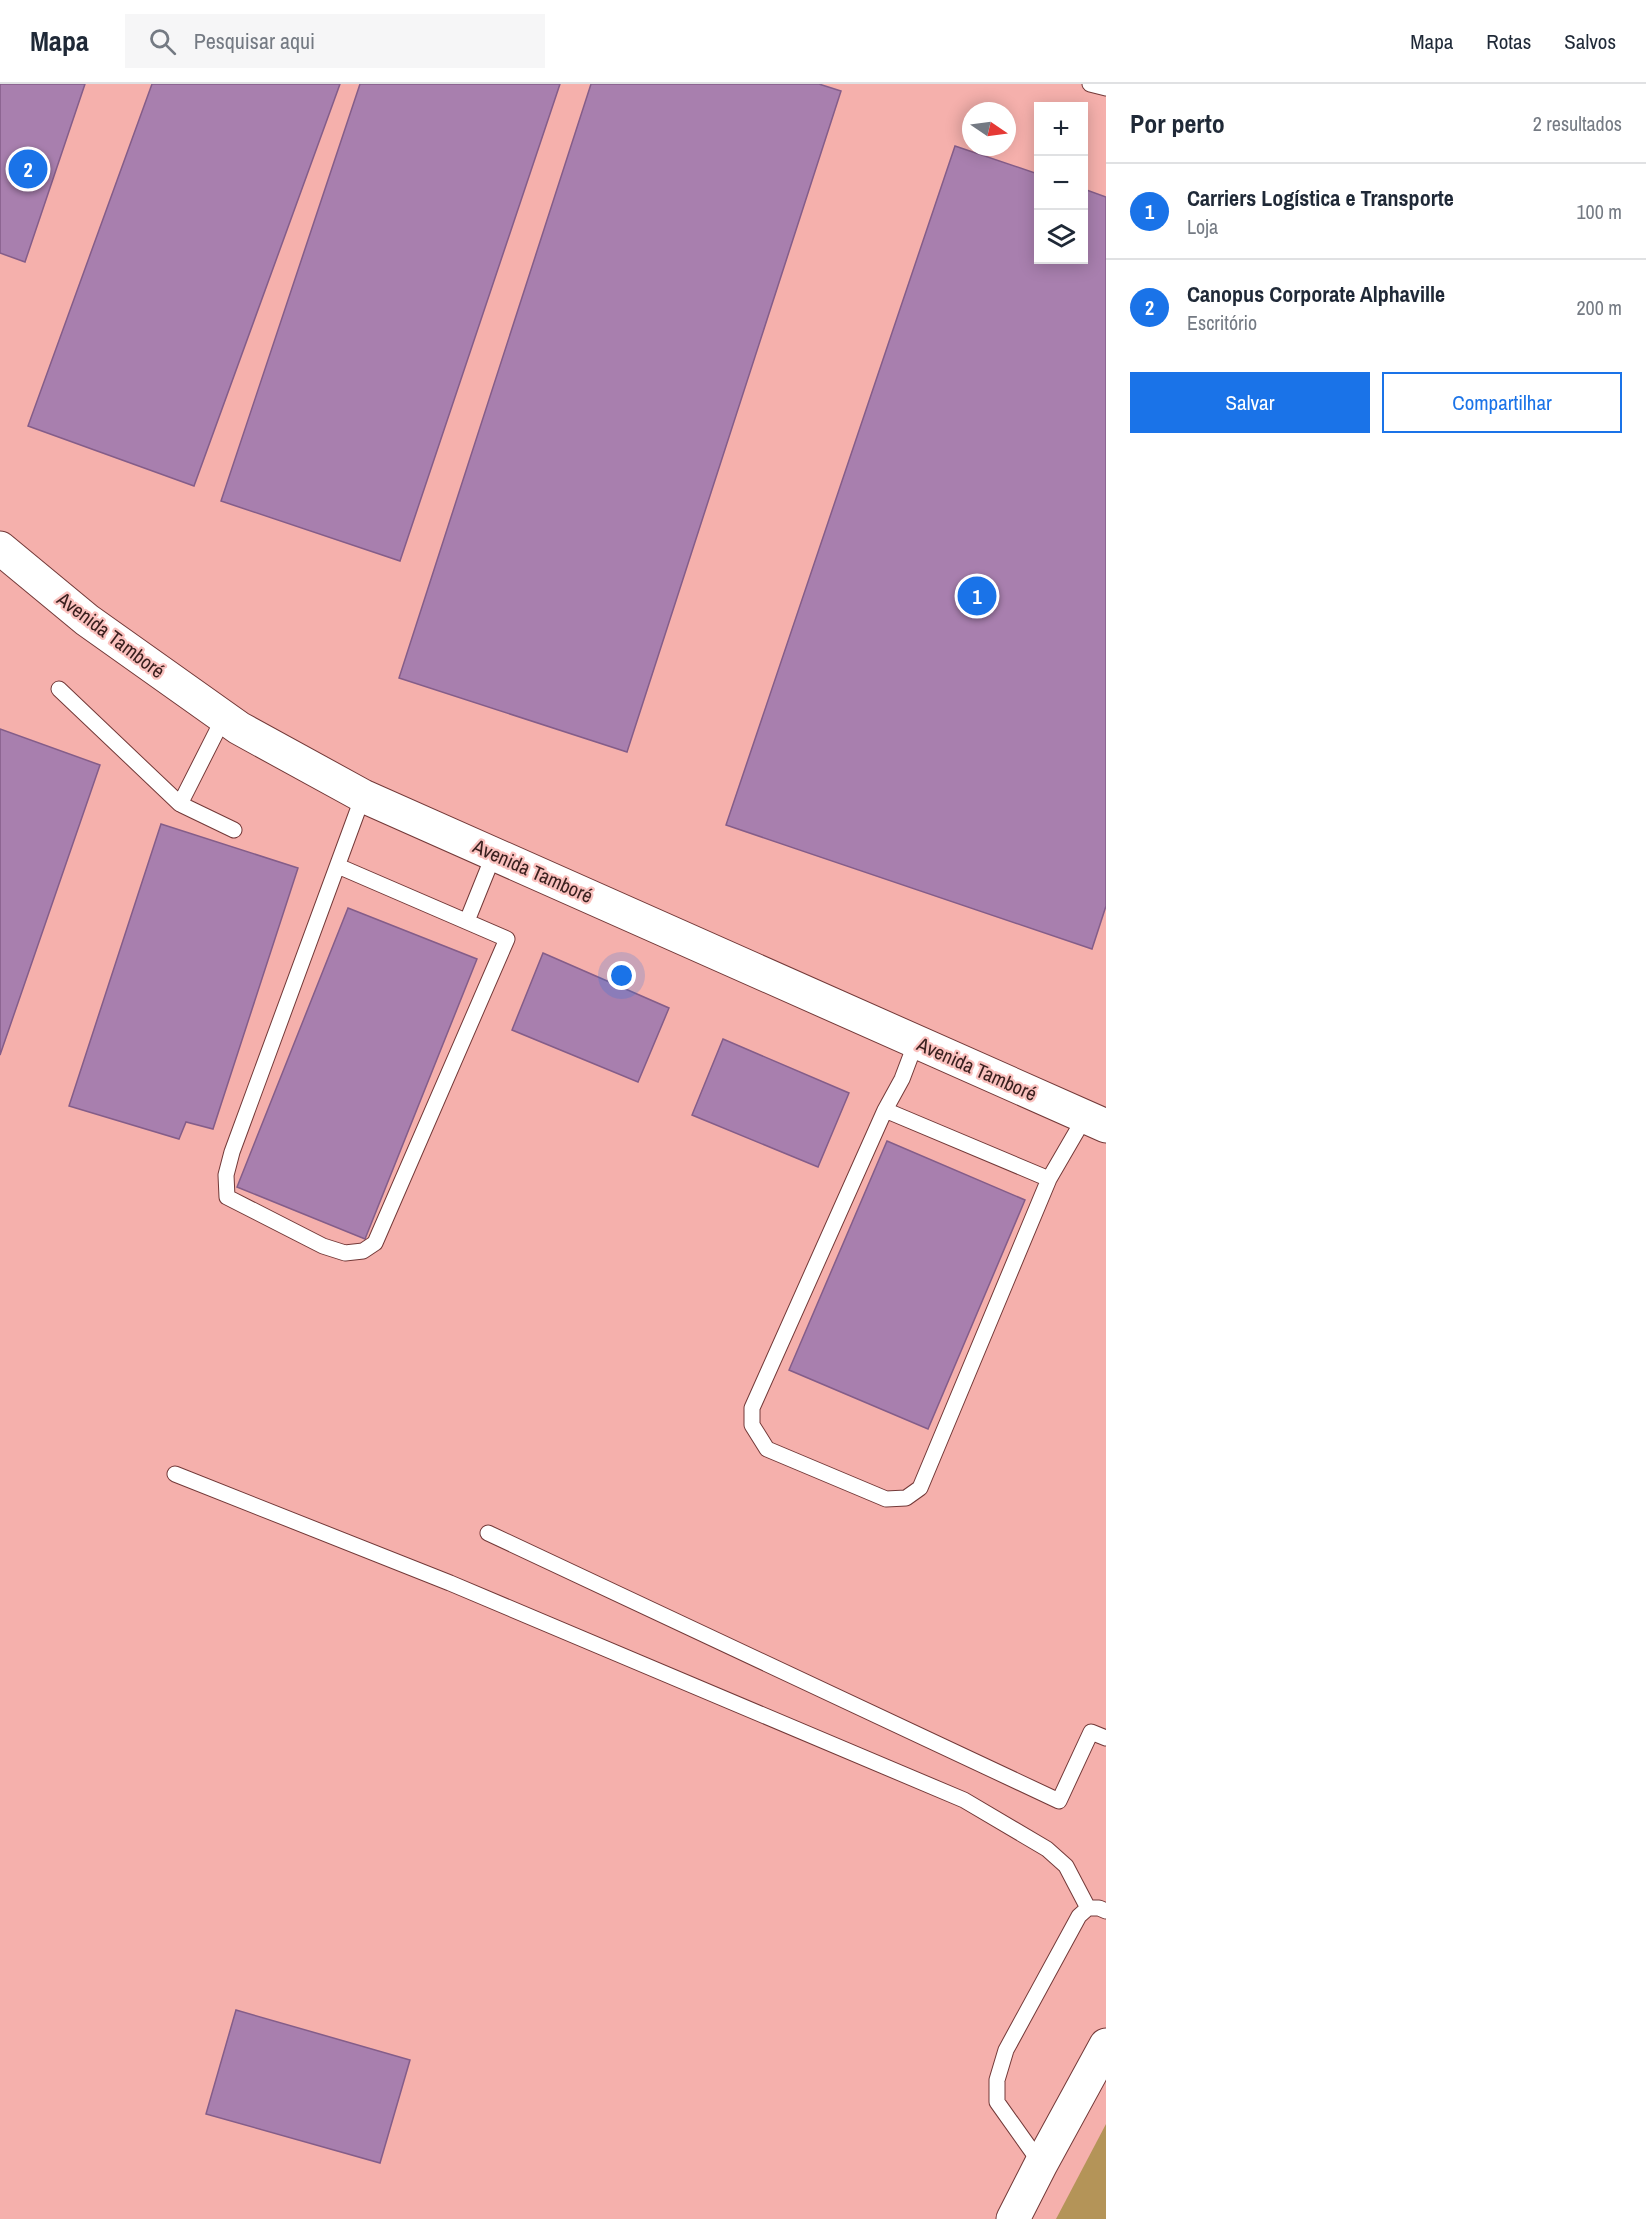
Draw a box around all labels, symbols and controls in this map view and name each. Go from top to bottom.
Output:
search box [125,14,545,68]
text: Mapa [30,22,89,60]
icon: search [146,25,179,58]
text: Pesquisar aqui [194,26,315,56]
text: Mapa [1410,27,1453,56]
text: Rotas [1486,27,1531,56]
text: Salvos [1564,27,1616,56]
north arrow [962,102,1016,156]
map controls [1034,102,1088,264]
button: + [1034,102,1088,156]
text: Por perto [1130,106,1225,141]
text: 2 resultados [1533,110,1622,137]
pin: 2 [9,146,48,191]
button: − [1034,156,1088,210]
text: Carriers Logística e Transporte [1187,183,1454,213]
text: 1 [1145,198,1154,225]
text: 100 m [1576,198,1622,225]
button: layers [1034,210,1088,264]
text: Loja [1187,213,1218,240]
text: Canopus Corporate Alphaville [1187,279,1445,309]
text: 2 [1145,294,1154,321]
text: 200 m [1576,294,1622,321]
text: Escritório [1187,309,1257,336]
button: Salvar [1130,372,1370,433]
button: Compartilhar [1382,372,1622,433]
pin: 1 [958,574,996,618]
street label: Avenida Tamboré [51,585,171,684]
street label: Avenida Tamboré [468,832,597,909]
your location [607,961,636,990]
street label: Avenida Tamboré [912,1030,1041,1107]

